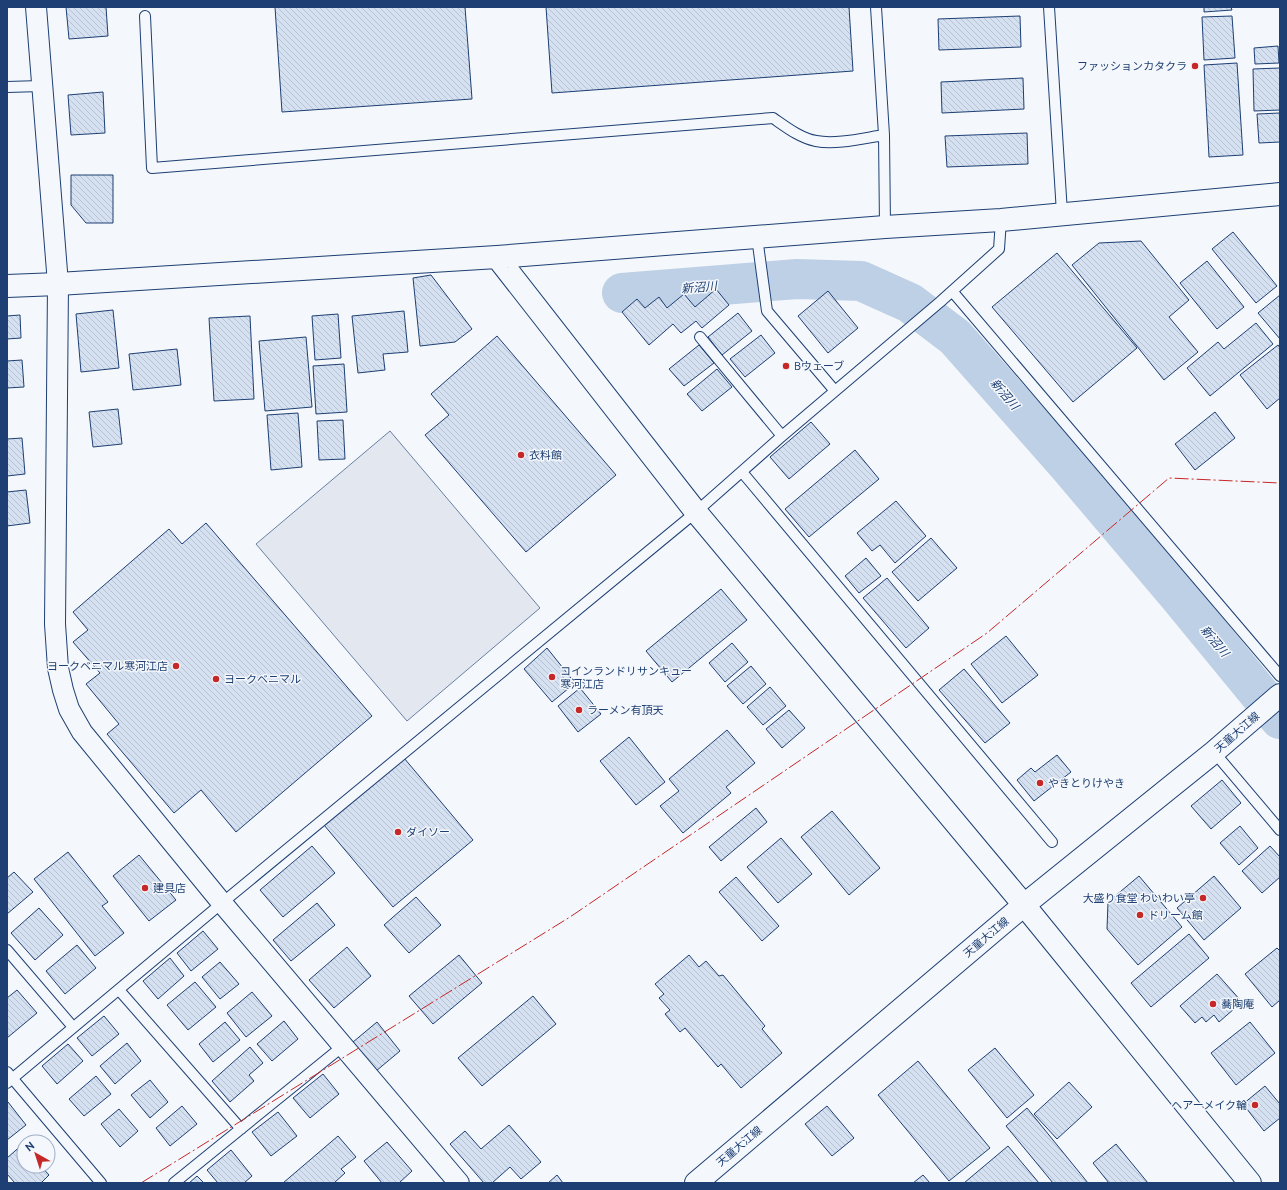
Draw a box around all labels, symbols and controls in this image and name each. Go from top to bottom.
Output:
place label: ファッションカタクラ [1077,60,1187,72]
marker: ファッションカタクラ [1190,61,1200,71]
water label: 新沼川 [680,279,719,295]
place label: Bウェーブ [794,360,844,372]
marker: Bウェーブ [781,361,791,371]
water label: 新沼川 [988,376,1023,413]
place label: 衣料館 [529,449,562,461]
marker: 衣料館 [516,450,526,460]
water label: 新沼川 [1198,623,1233,660]
place label: ヨークベニマル寒河江店 [47,660,168,672]
marker: ヨークベニマル寒河江店 [171,661,181,671]
place label: コインランドリサンキュー 寒河江店 [560,665,692,690]
marker: コインランドリサンキュー 寒河江店 [547,672,557,682]
place label: ヨークベニマル [224,673,301,685]
marker: ヨークベニマル [211,674,221,684]
place label: ラーメン有頂天 [587,704,664,716]
marker: ラーメン有頂天 [574,705,584,715]
street label: 天童大江線 [1212,709,1262,755]
place label: やきとりけやき [1048,777,1125,789]
marker: やきとりけやき [1035,778,1045,788]
place label: ダイソー [406,826,450,838]
marker: ダイソー [393,827,403,837]
place label: 建具店 [153,882,186,894]
marker: 建具店 [140,883,150,893]
place label: 大盛り食堂 わいわい亭 [1082,892,1195,904]
marker: 大盛り食堂 わいわい亭 [1198,893,1208,903]
place label: ドリーム館 [1148,909,1203,921]
marker: ドリーム館 [1135,910,1145,920]
street label: 天童大江線 [961,915,1011,959]
place label: 蕎陶庵 [1221,998,1254,1010]
marker: 蕎陶庵 [1208,999,1218,1009]
place label: ヘアーメイク輪 [1171,1099,1247,1111]
marker: ヘアーメイク輪 [1250,1100,1260,1110]
street label: 天童大江線 [714,1124,764,1168]
north arrow [16,1134,56,1174]
text: N [23,1139,37,1153]

